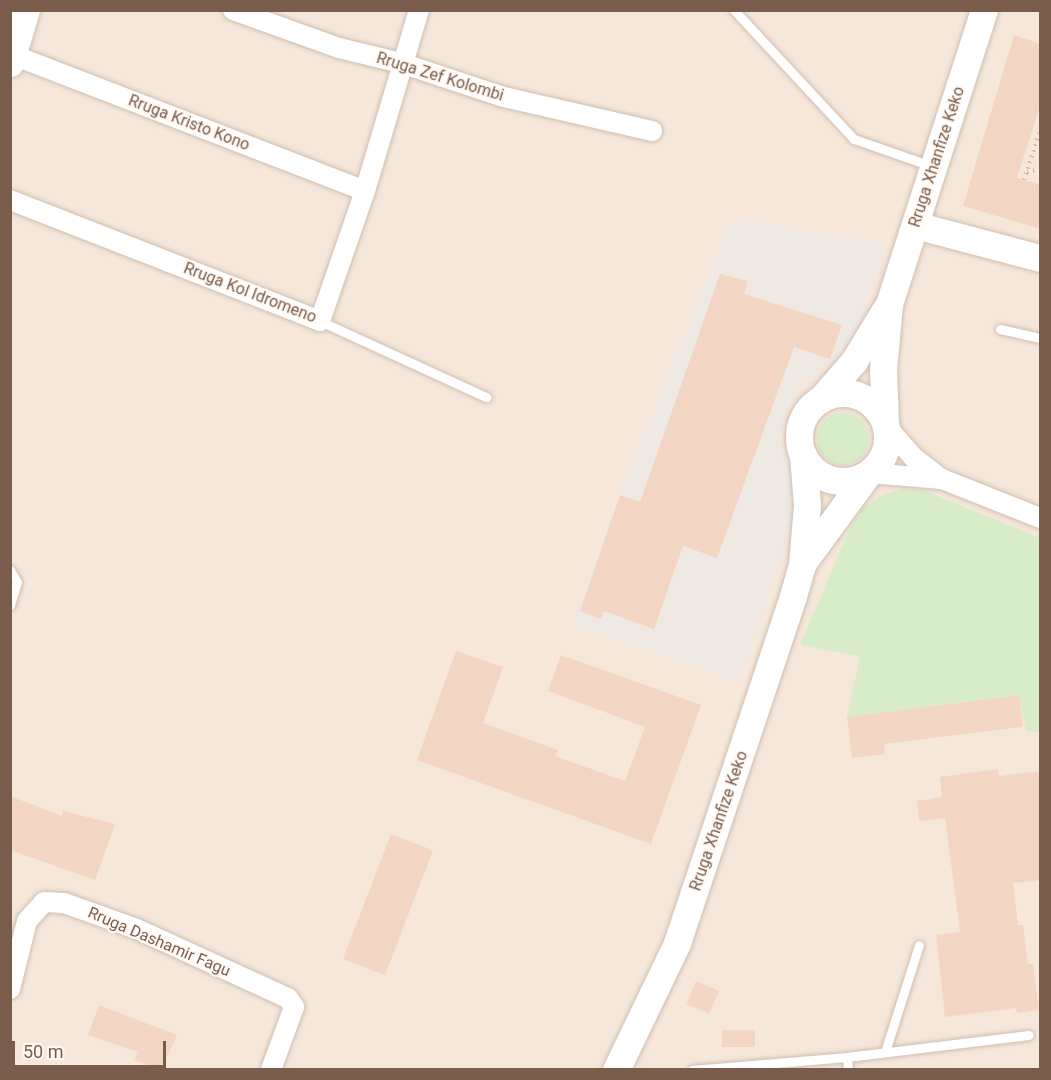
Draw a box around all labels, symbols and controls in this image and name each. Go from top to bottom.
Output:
street label: Rruga Zef Kolombi [374,49,506,105]
street label: Rruga Xhanfize Keko [905,84,969,230]
street label: Rruga Kristo Kono [126,91,252,155]
street label: Rruga Kol Idromeno [181,259,319,327]
street label: Rruga Xhanfize Keko [686,748,752,894]
street label: Rruga Dashamir Fagu [85,903,233,981]
scale bar [15,1029,170,1067]
text: 50 m [23,1041,63,1062]

